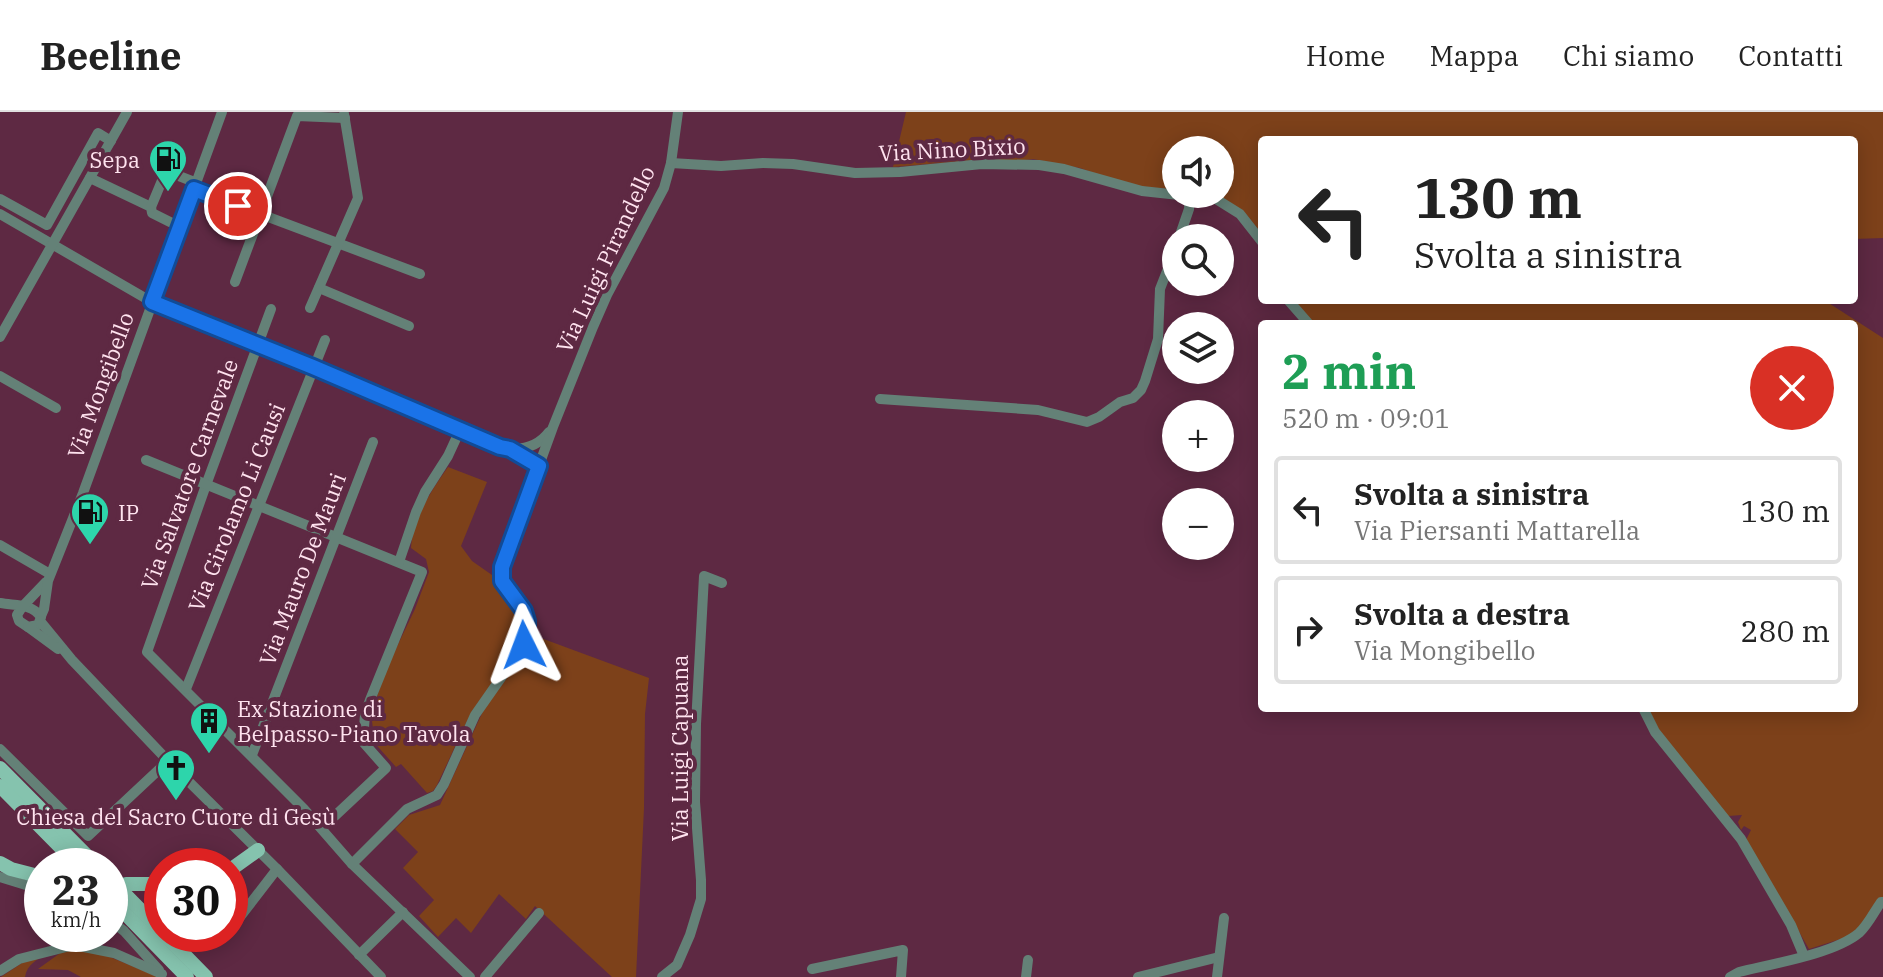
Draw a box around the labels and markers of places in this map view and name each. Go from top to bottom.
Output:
fuel station icon: Sepa [147,138,189,193]
place label: Sepa [90,145,140,174]
pin [204,172,272,240]
fuel station icon: IP [69,491,111,546]
place label: IP [118,498,139,527]
place label: Ex Stazione di Belpasso-Piano Tavola [237,694,471,748]
building icon: Ex Stazione di Belpasso-Piano Tavola [188,700,230,755]
church icon: Chiesa del Sacro Cuore di Gesù [155,747,197,802]
place label: Chiesa del Sacro Cuore di Gesù [16,802,336,831]

